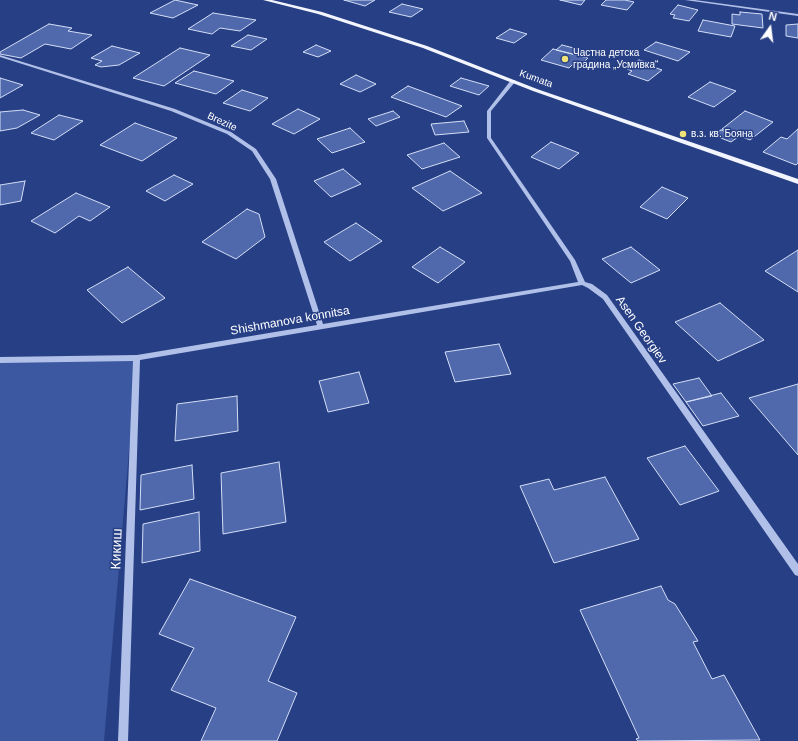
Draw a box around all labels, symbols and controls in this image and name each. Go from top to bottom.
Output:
north arrow [750,8,790,48]
text: N [768,10,778,23]
place label: Частна детска градина „Усмивка“ [573,47,658,70]
marker: Частна детска градина „Усмивка“ [560,54,570,64]
street label: Kumata [518,67,554,91]
street label: Brezite [205,110,239,134]
place label: в.з. кв. Бояна [691,128,753,140]
marker: в.з. кв. Бояна [678,129,688,139]
street label: Asen Georgiev [612,293,670,367]
street label: Shishmanova konnitsa [229,303,351,339]
street label: Кикиш [108,528,126,570]

